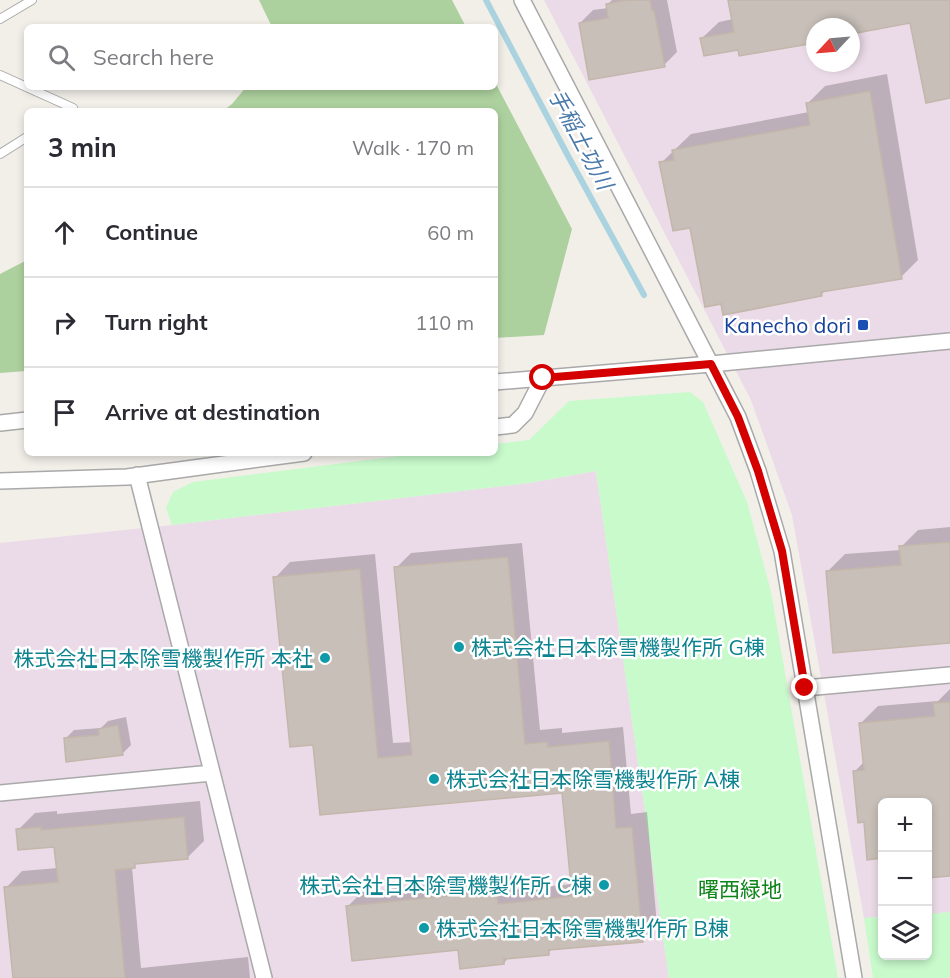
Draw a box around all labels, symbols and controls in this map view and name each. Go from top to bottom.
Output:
north arrow [806,18,860,72]
search box [24,24,498,90]
icon: search [45,41,78,74]
text: Search here [93,43,214,71]
water label: 手稲土功川 [543,84,620,196]
text: 3 min [48,131,117,164]
text: Walk · 170 m [352,135,474,160]
icon: ahead [48,216,81,249]
text: Continue [105,218,198,246]
text: 60 m [427,220,474,245]
icon: right [48,306,81,339]
text: Turn right [105,308,208,336]
text: 110 m [415,310,474,335]
place label: Kanecho dori [724,312,851,338]
marker: Kanecho dori [856,318,870,332]
route start [529,364,555,390]
icon: arrive [48,396,81,429]
text: Arrive at destination [105,398,320,426]
place label: 株式会社日本除雪機製作所 G棟 [471,634,765,660]
marker: 株式会社日本除雪機製作所 G棟 [452,640,466,654]
place label: 株式会社日本除雪機製作所 本社 [14,645,313,671]
marker: 株式会社日本除雪機製作所 本社 [318,651,332,665]
route end [791,674,817,700]
place label: 株式会社日本除雪機製作所 A棟 [446,766,740,792]
marker: 株式会社日本除雪機製作所 A棟 [427,772,441,786]
map controls [878,798,932,960]
button: + [878,798,932,852]
button: − [878,852,932,906]
place label: 株式会社日本除雪機製作所 C棟 [299,872,592,898]
park label: 曙西緑地 [698,876,782,902]
marker: 株式会社日本除雪機製作所 C棟 [597,878,611,892]
button: layers [878,906,932,960]
place label: 株式会社日本除雪機製作所 B棟 [436,915,729,941]
marker: 株式会社日本除雪機製作所 B棟 [417,921,431,935]

